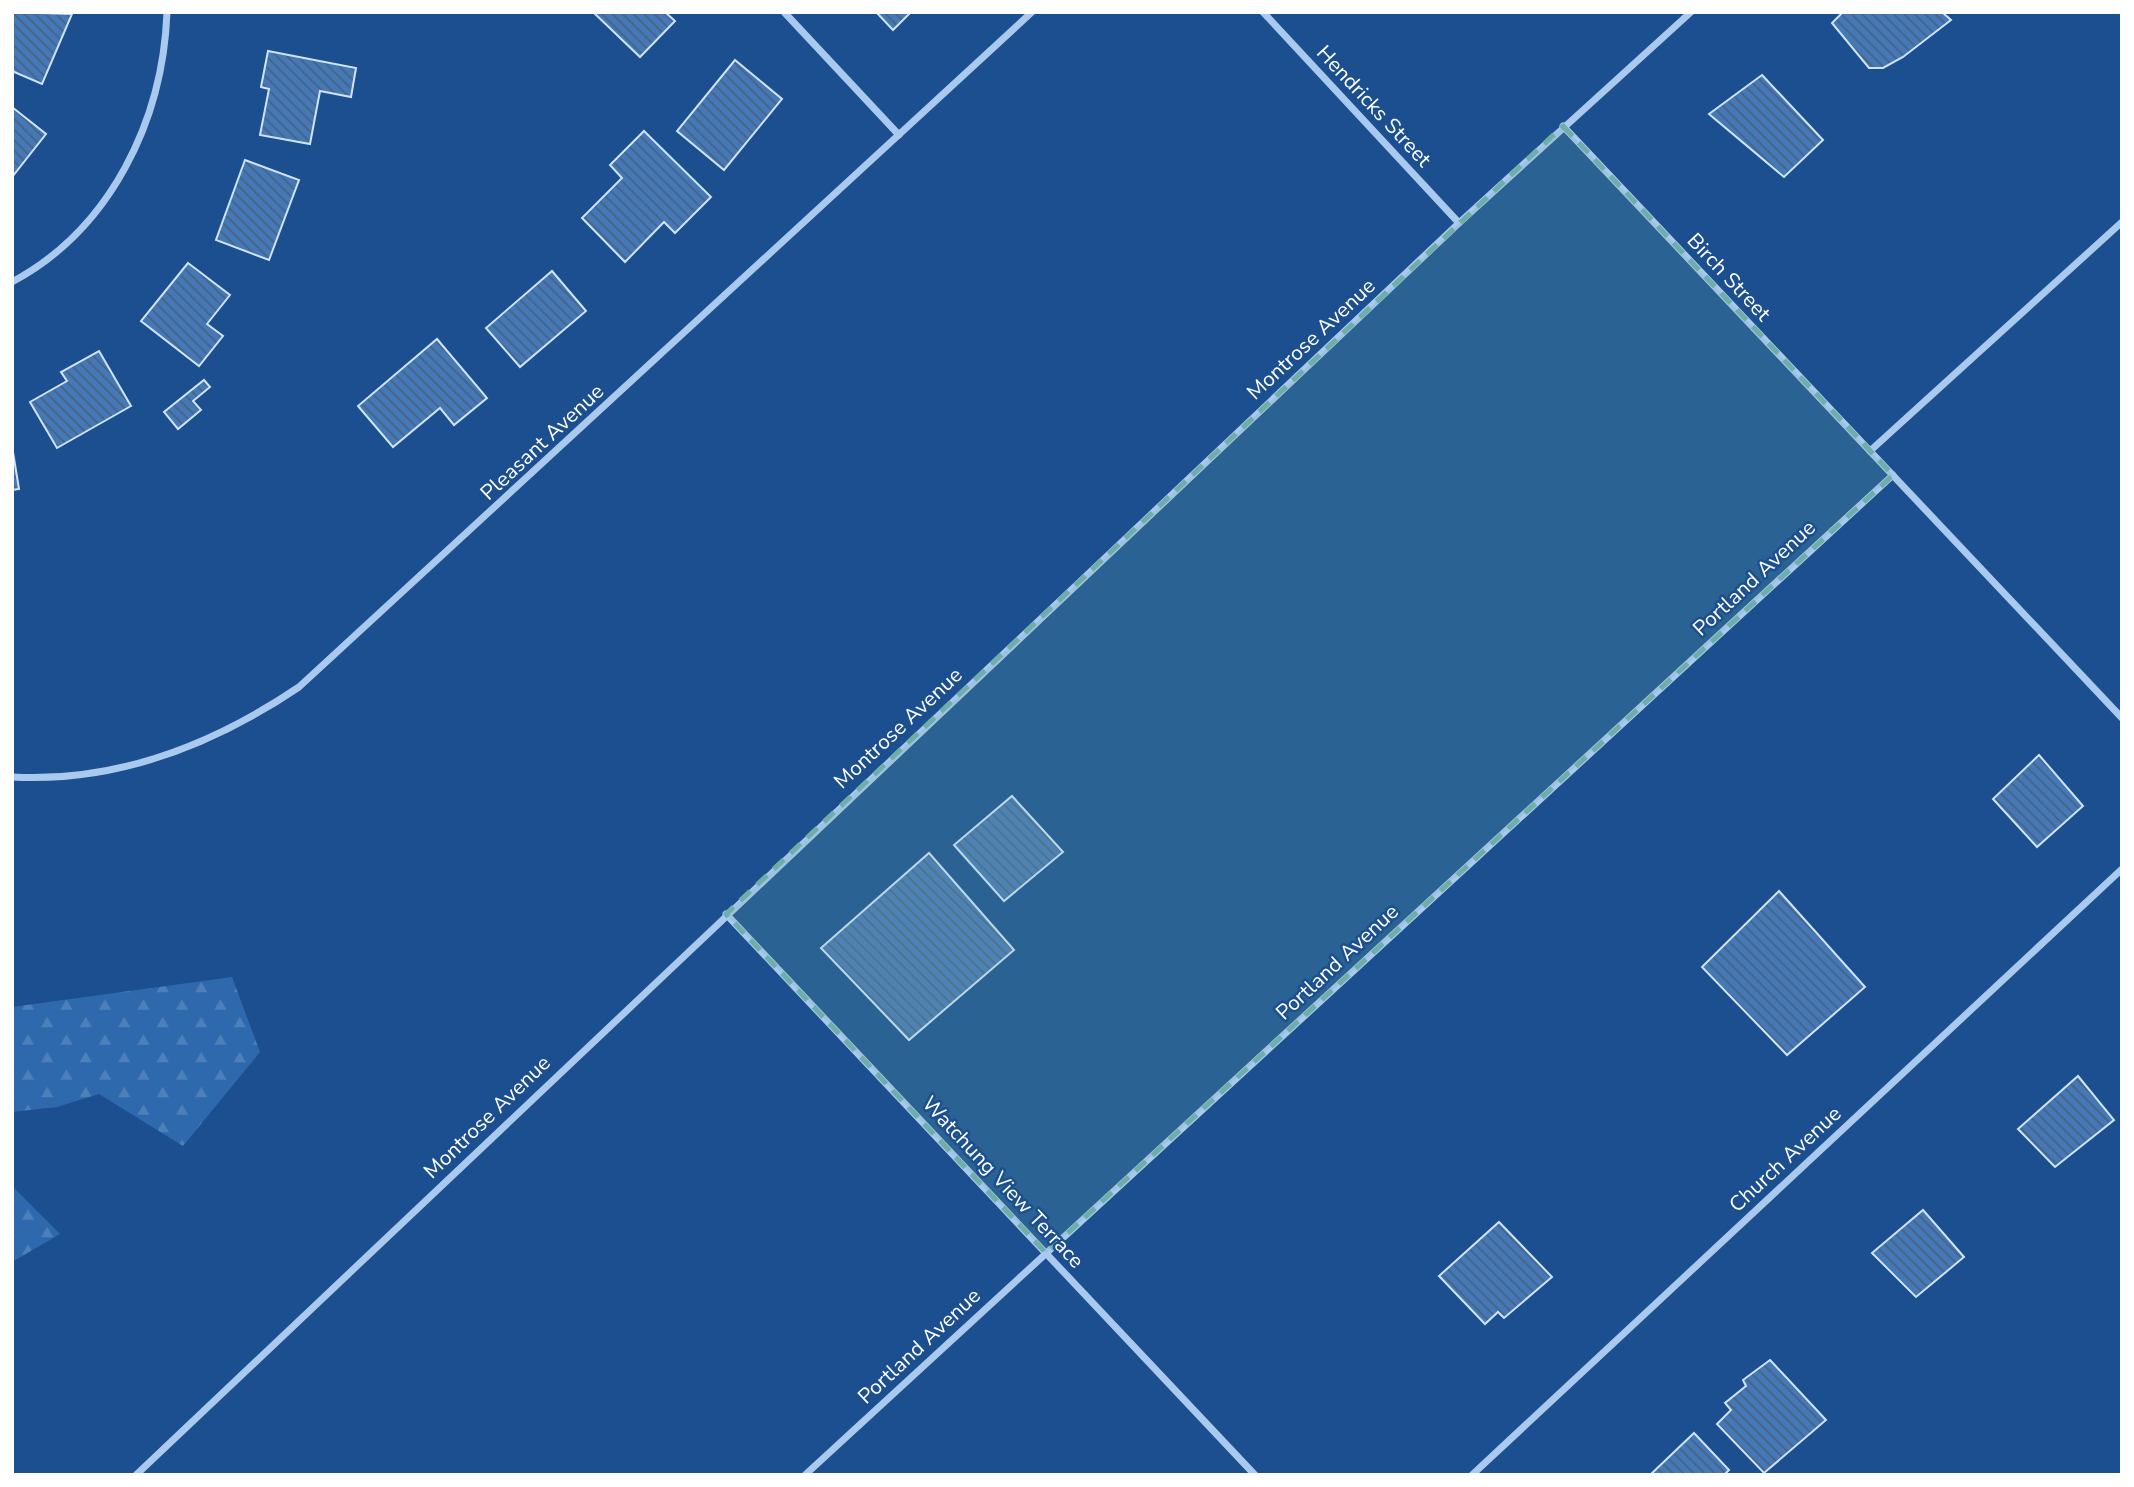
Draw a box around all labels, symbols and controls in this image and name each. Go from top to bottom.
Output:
street label: Hendricks Street [1310,39,1438,173]
street label: Birch Street [1681,227,1777,328]
street label: Montrose Avenue [1241,272,1381,406]
street label: Pleasant Avenue [474,378,610,506]
street label: Portland Avenue [1687,514,1821,642]
street label: Montrose Avenue [828,661,968,795]
street label: Portland Avenue [1270,898,1404,1026]
street label: Montrose Avenue [418,1049,556,1185]
street label: Watchung View Terrace [916,1090,1090,1274]
street label: Church Avenue [1723,1100,1847,1218]
street label: Portland Avenue [852,1282,986,1410]

